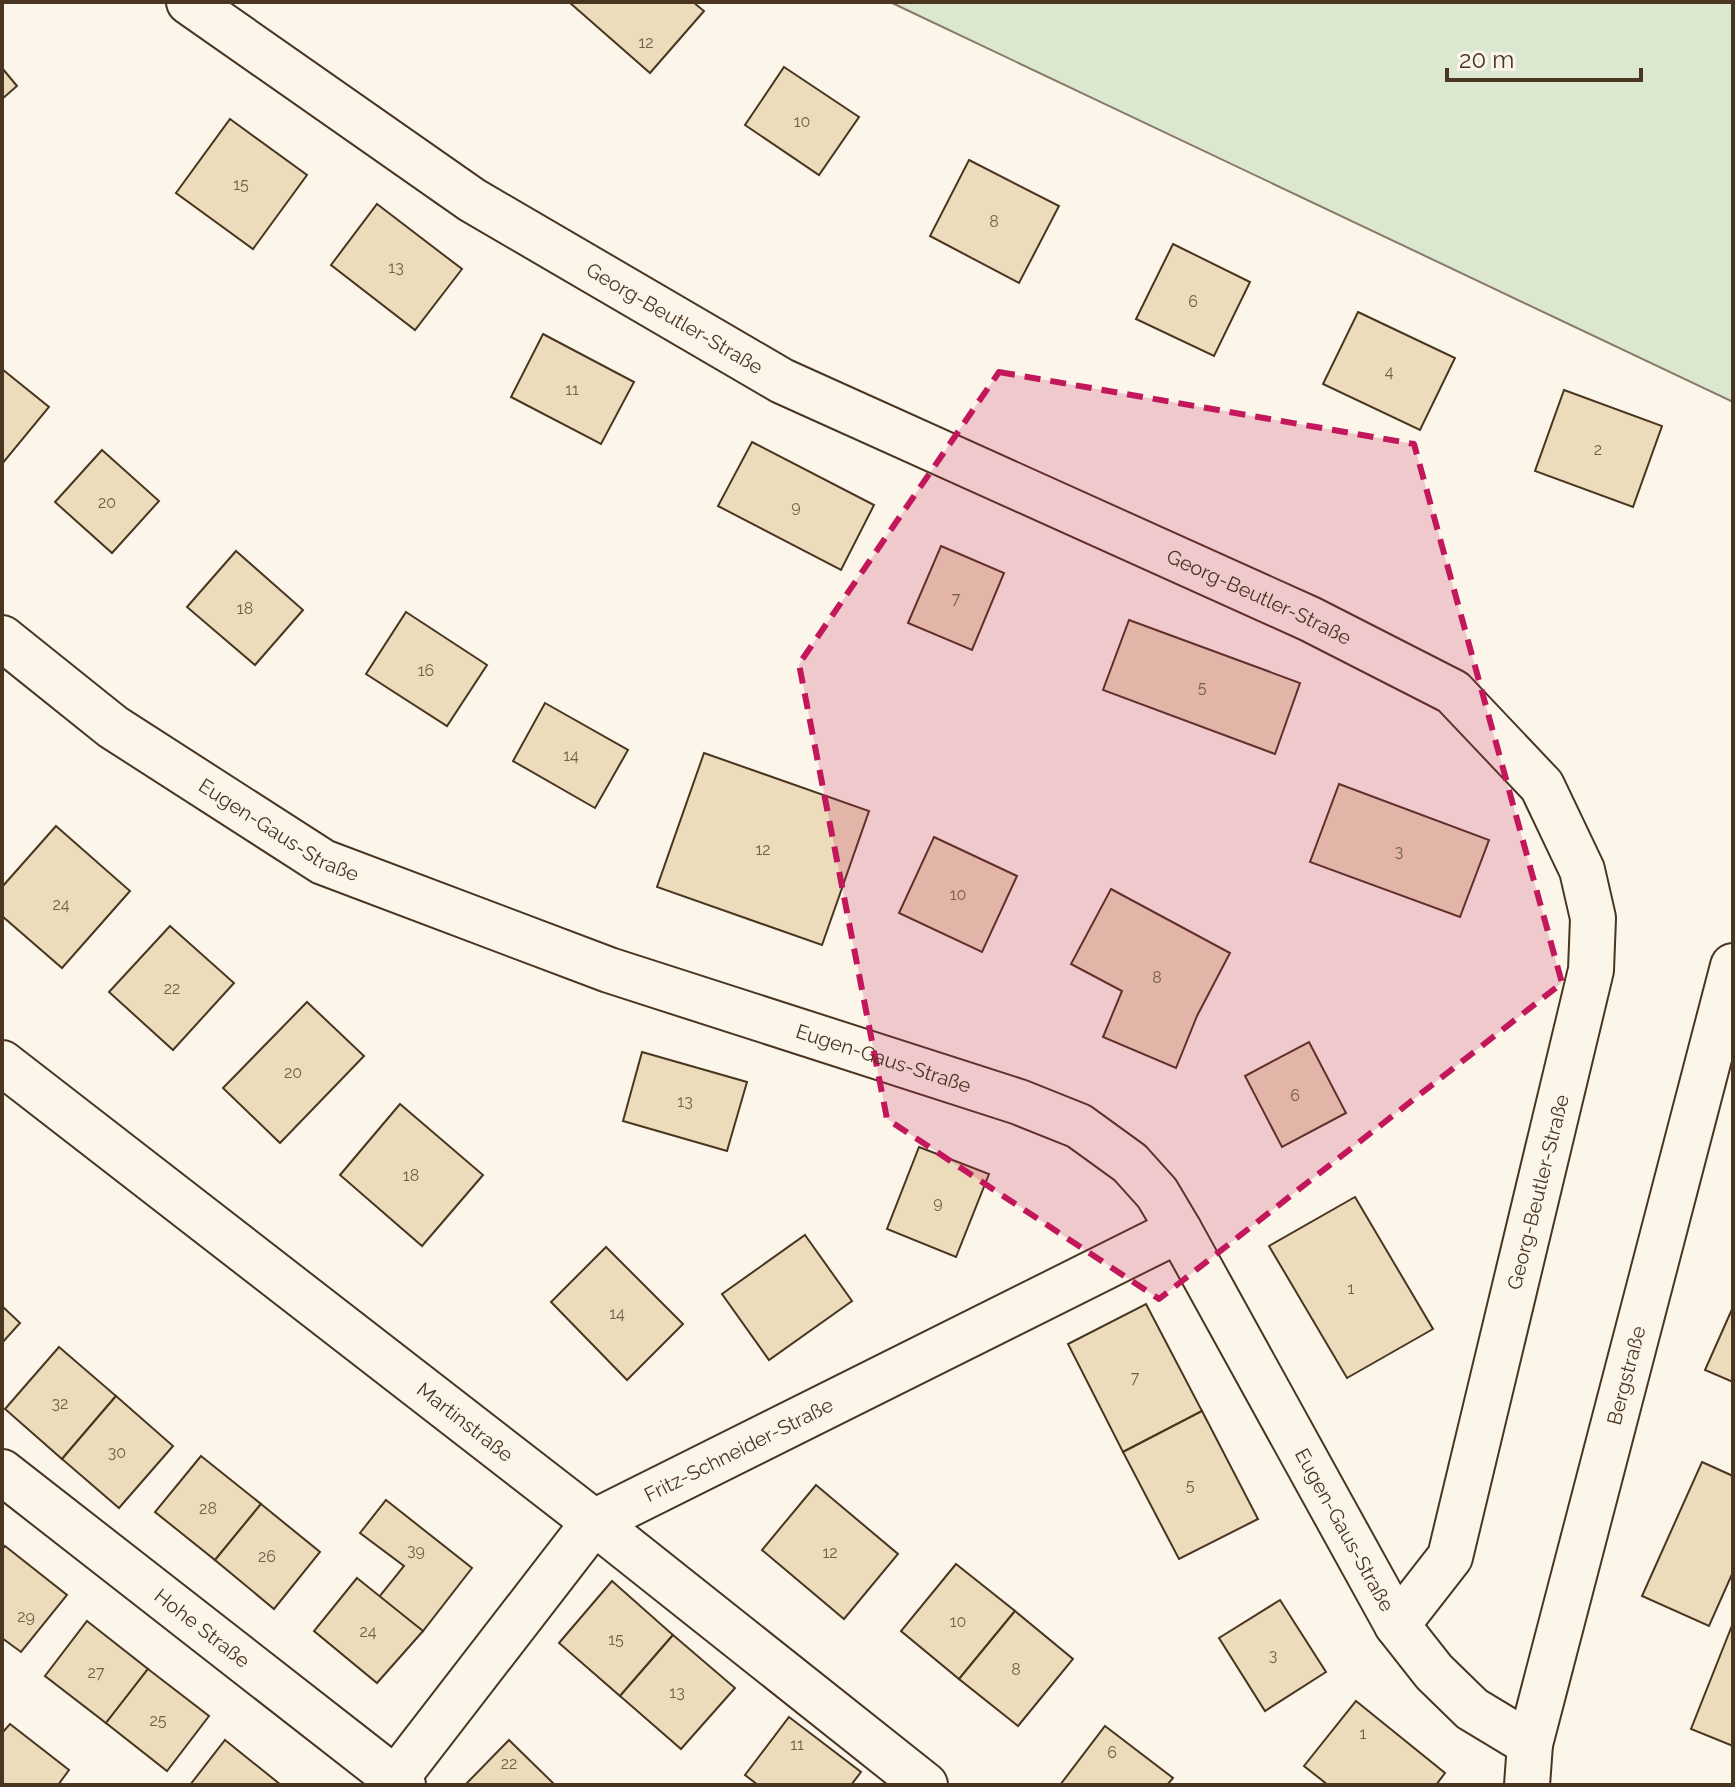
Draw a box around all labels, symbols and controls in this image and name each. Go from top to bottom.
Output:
scale bar [1447,32,1641,82]
house number: 12 [638,33,654,52]
text: 20 m [1459,45,1514,74]
house number: 10 [794,112,810,131]
house number: 15 [233,175,249,194]
house number: 8 [989,212,999,231]
street label: Georg-Beutler-Straße [582,257,767,379]
house number: 13 [388,258,404,277]
house number: 6 [1188,292,1198,311]
house number: 4 [1385,362,1394,381]
house number: 11 [565,380,579,399]
house number: 2 [1594,440,1602,459]
house number: 20 [98,493,116,512]
house number: 9 [791,497,801,516]
street label: Georg-Beutler-Straße [1163,544,1356,650]
house number: 7 [952,589,961,608]
house number: 18 [237,599,253,618]
house number: 16 [418,661,434,680]
house number: 5 [1198,678,1207,697]
house number: 14 [563,746,579,765]
street label: Eugen-Gaus-Straße [194,773,362,887]
house number: 12 [755,840,771,859]
house number: 3 [1395,842,1403,861]
house number: 10 [950,885,966,904]
house number: 24 [52,895,70,914]
house number: 8 [1152,968,1162,987]
house number: 22 [164,979,180,998]
street label: Eugen-Gaus-Straße [793,1019,974,1098]
house number: 20 [284,1063,302,1082]
house number: 6 [1290,1086,1300,1105]
house number: 13 [677,1092,693,1111]
street label: Georg-Beutler-Straße [1502,1092,1574,1292]
house number: 18 [403,1166,419,1185]
house number: 9 [933,1193,943,1212]
house number: 1 [1348,1279,1355,1298]
house number: 14 [609,1304,625,1323]
street label: Bergstraße [1602,1323,1651,1427]
house number: 7 [1131,1368,1140,1387]
street label: Martinstraße [412,1377,518,1467]
street label: Fritz-Schneider-Straße [640,1392,837,1507]
house number: 32 [52,1394,68,1413]
house number: 30 [108,1443,126,1462]
street label: Eugen-Gaus-Straße [1290,1444,1399,1616]
house number: 5 [1186,1476,1195,1495]
house number: 28 [199,1499,217,1518]
house number: 39 [407,1541,425,1560]
house number: 12 [822,1543,838,1562]
house number: 26 [258,1547,276,1566]
street label: Hohe Straße [150,1584,255,1673]
house number: 29 [17,1607,35,1626]
house number: 10 [950,1612,966,1631]
house number: 24 [359,1622,377,1641]
house number: 15 [608,1630,624,1649]
house number: 3 [1269,1646,1277,1665]
house number: 8 [1011,1660,1021,1679]
house number: 27 [88,1663,105,1682]
house number: 13 [669,1683,685,1702]
house number: 25 [149,1711,167,1730]
house number: 1 [1360,1724,1367,1743]
house number: 11 [790,1735,804,1754]
house number: 6 [1107,1743,1117,1762]
house number: 22 [501,1754,517,1773]

